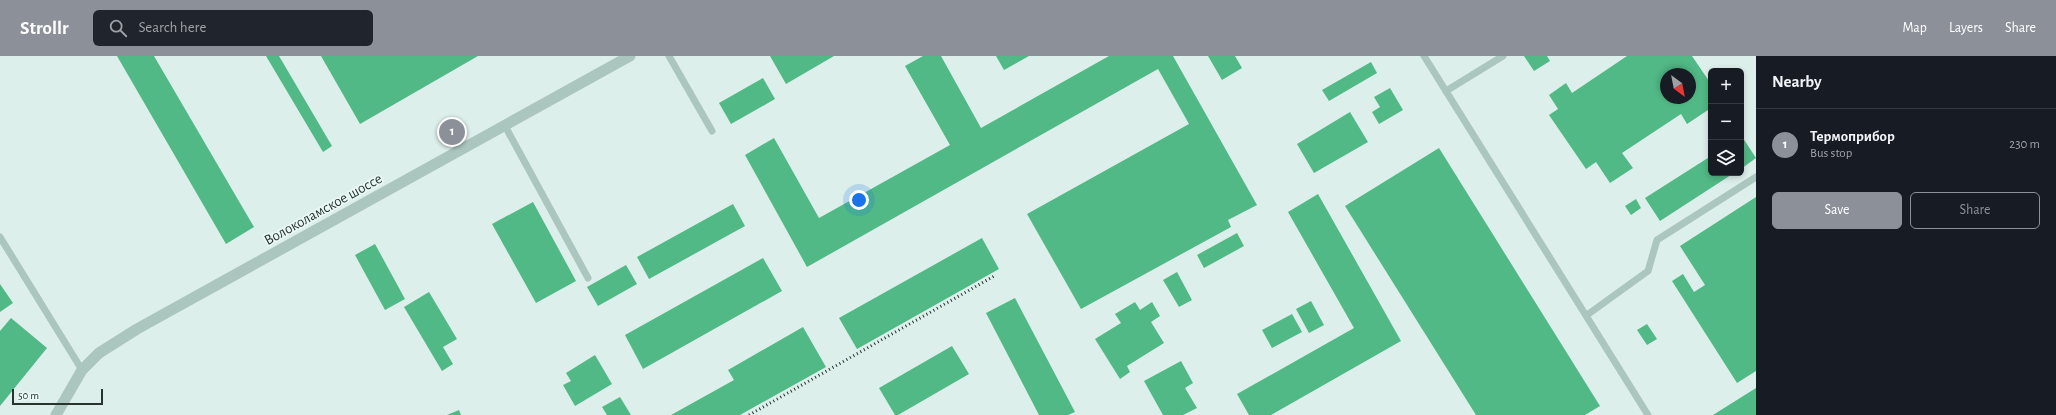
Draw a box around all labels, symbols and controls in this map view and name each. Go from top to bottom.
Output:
search box [93,10,373,46]
icon: search [107,17,129,39]
text: Strollr [20,19,69,38]
text: Search here [139,20,206,35]
text: Map [1902,21,1927,35]
text: Layers [1949,21,1983,35]
text: Share [2005,21,2036,35]
north arrow [1660,68,1696,104]
map controls [1708,68,1744,176]
button: + [1708,68,1744,104]
text: Nearby [1772,73,1822,90]
button: − [1708,104,1744,140]
pin: 1 [439,117,465,147]
text: Термоприбор [1810,129,1895,144]
text: 1 [1783,138,1787,151]
text: 230 m [2009,138,2040,151]
button: layers [1708,140,1744,176]
text: Bus stop [1810,147,1852,160]
street label: Волоколамское шоссе [262,171,385,248]
your location [849,190,869,210]
button: Save [1772,192,1902,229]
button: Share [1910,192,2040,229]
scale bar [12,387,103,406]
text: 50 m [18,390,39,401]

